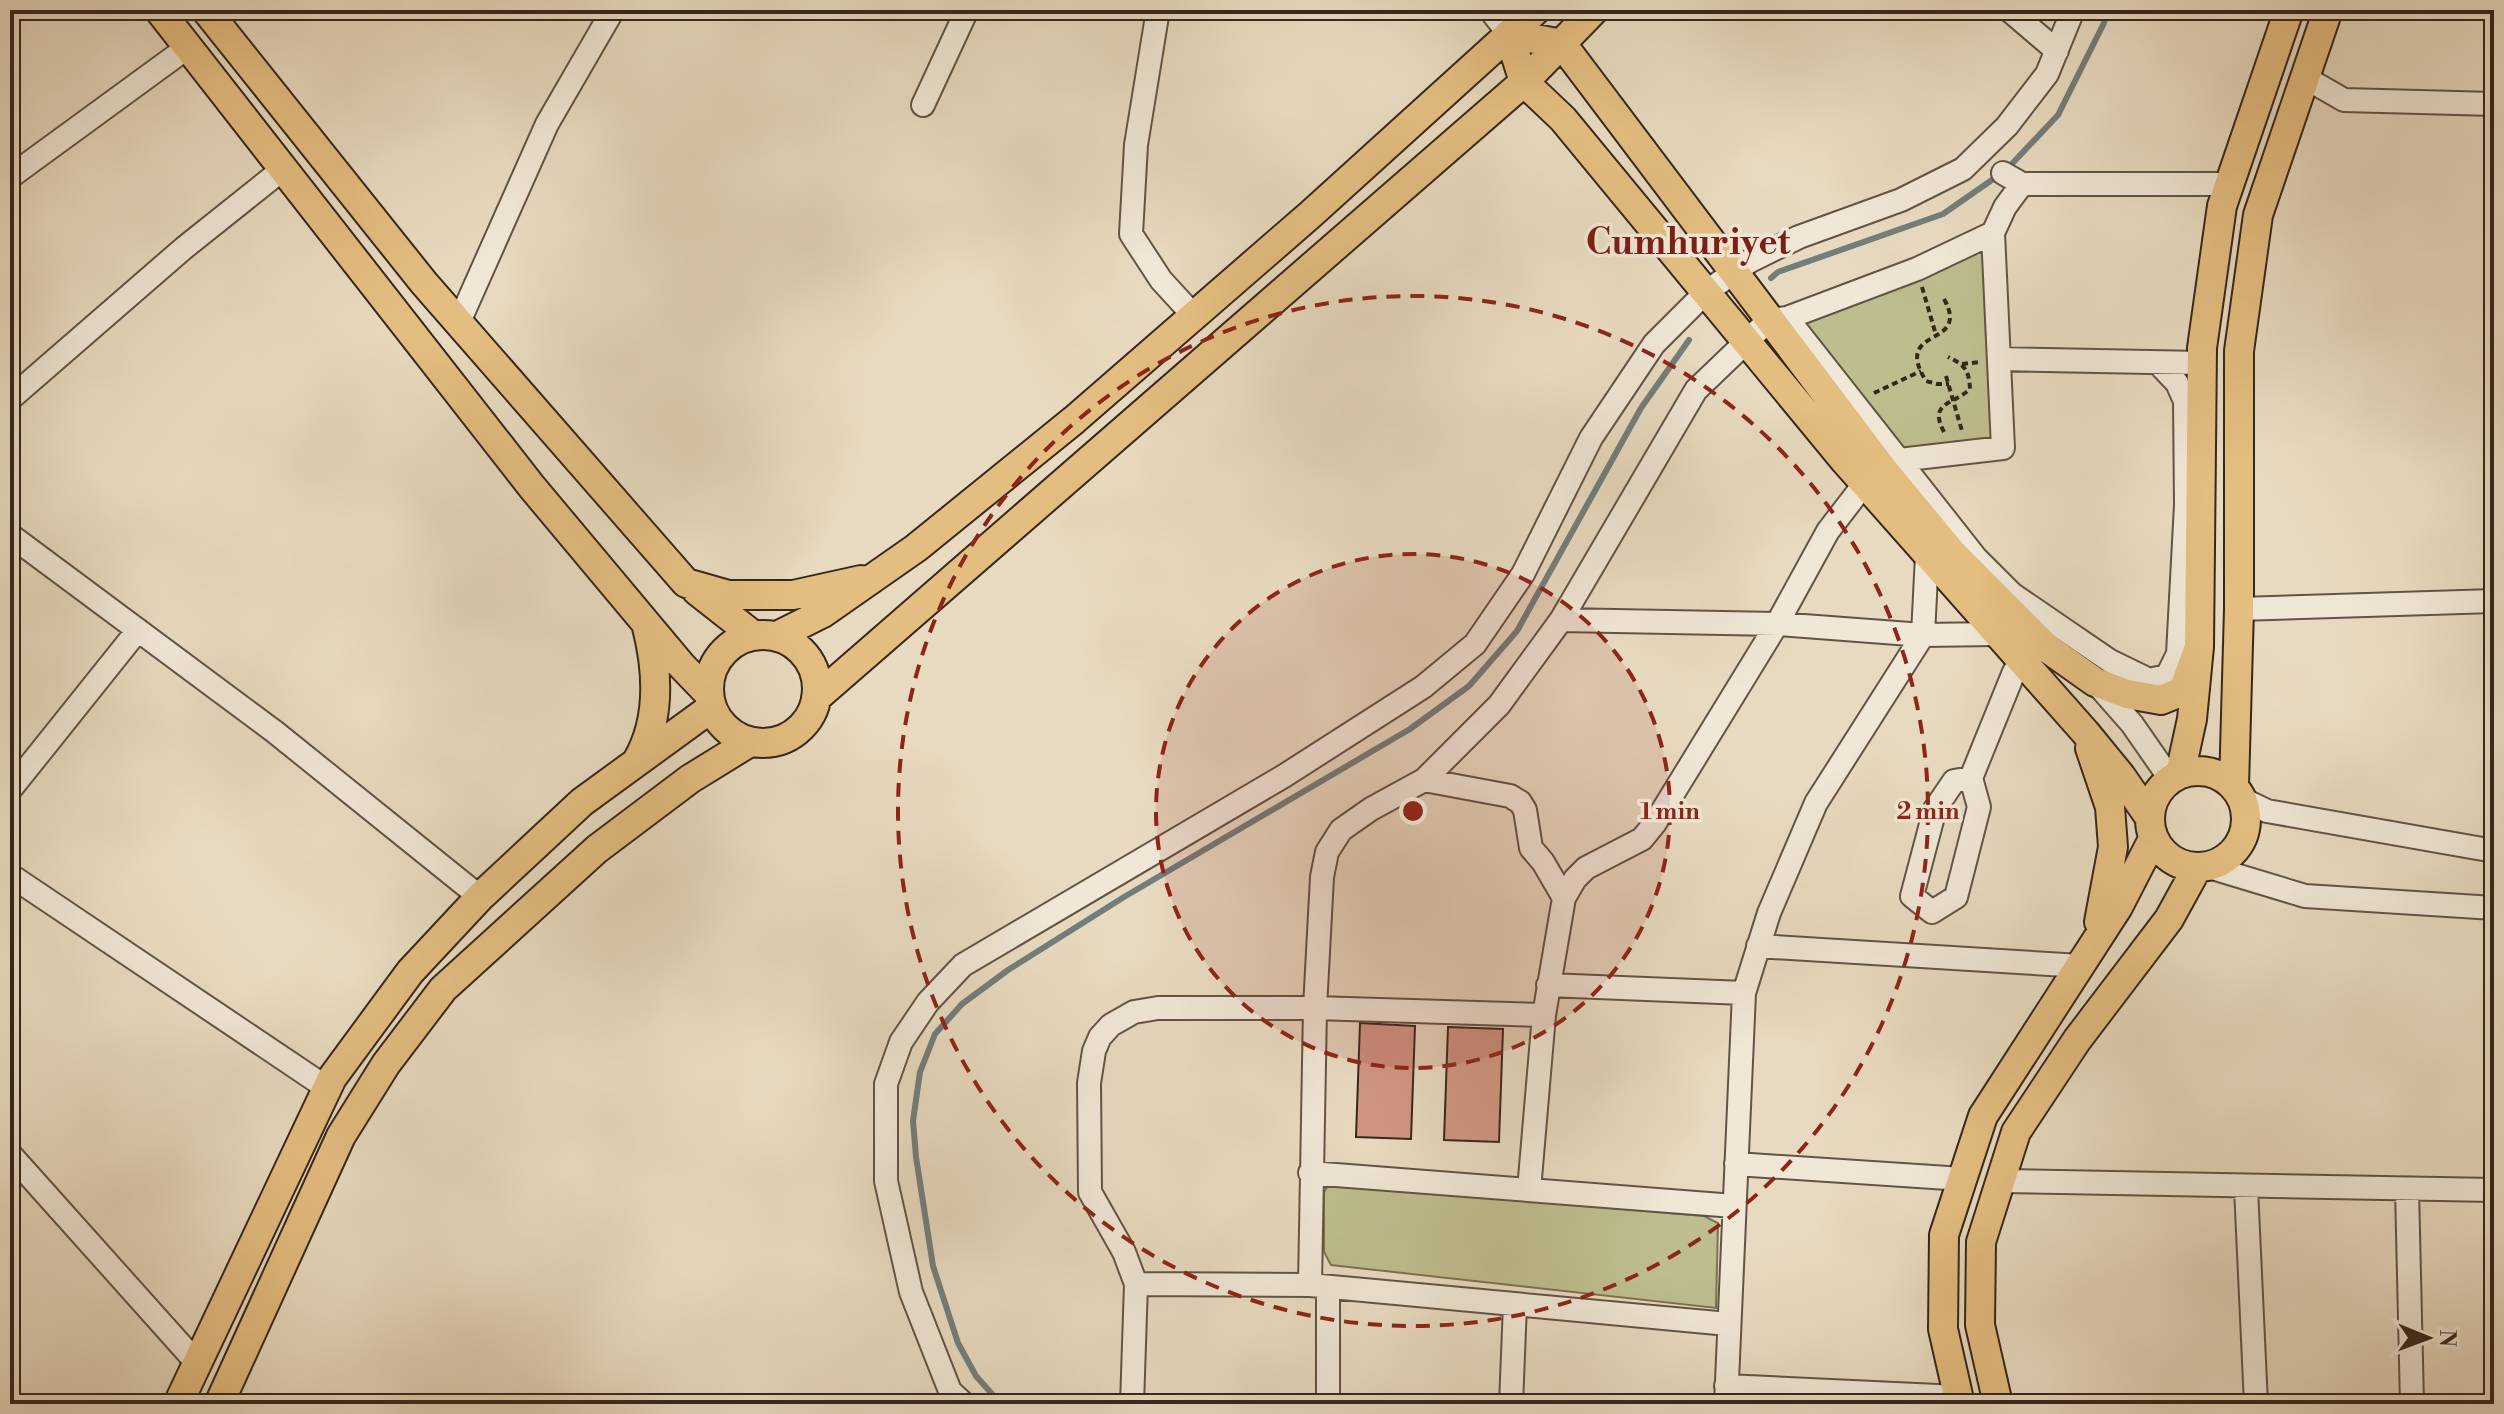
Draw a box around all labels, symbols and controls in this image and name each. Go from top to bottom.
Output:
district label: Cumhuriyet [1586,221,1790,266]
centre of rings [1399,797,1427,825]
text: 1 min [1640,797,1700,827]
text: 2 min [1896,797,1960,827]
north arrow [2388,1298,2468,1378]
text: N [2433,1329,2460,1348]

